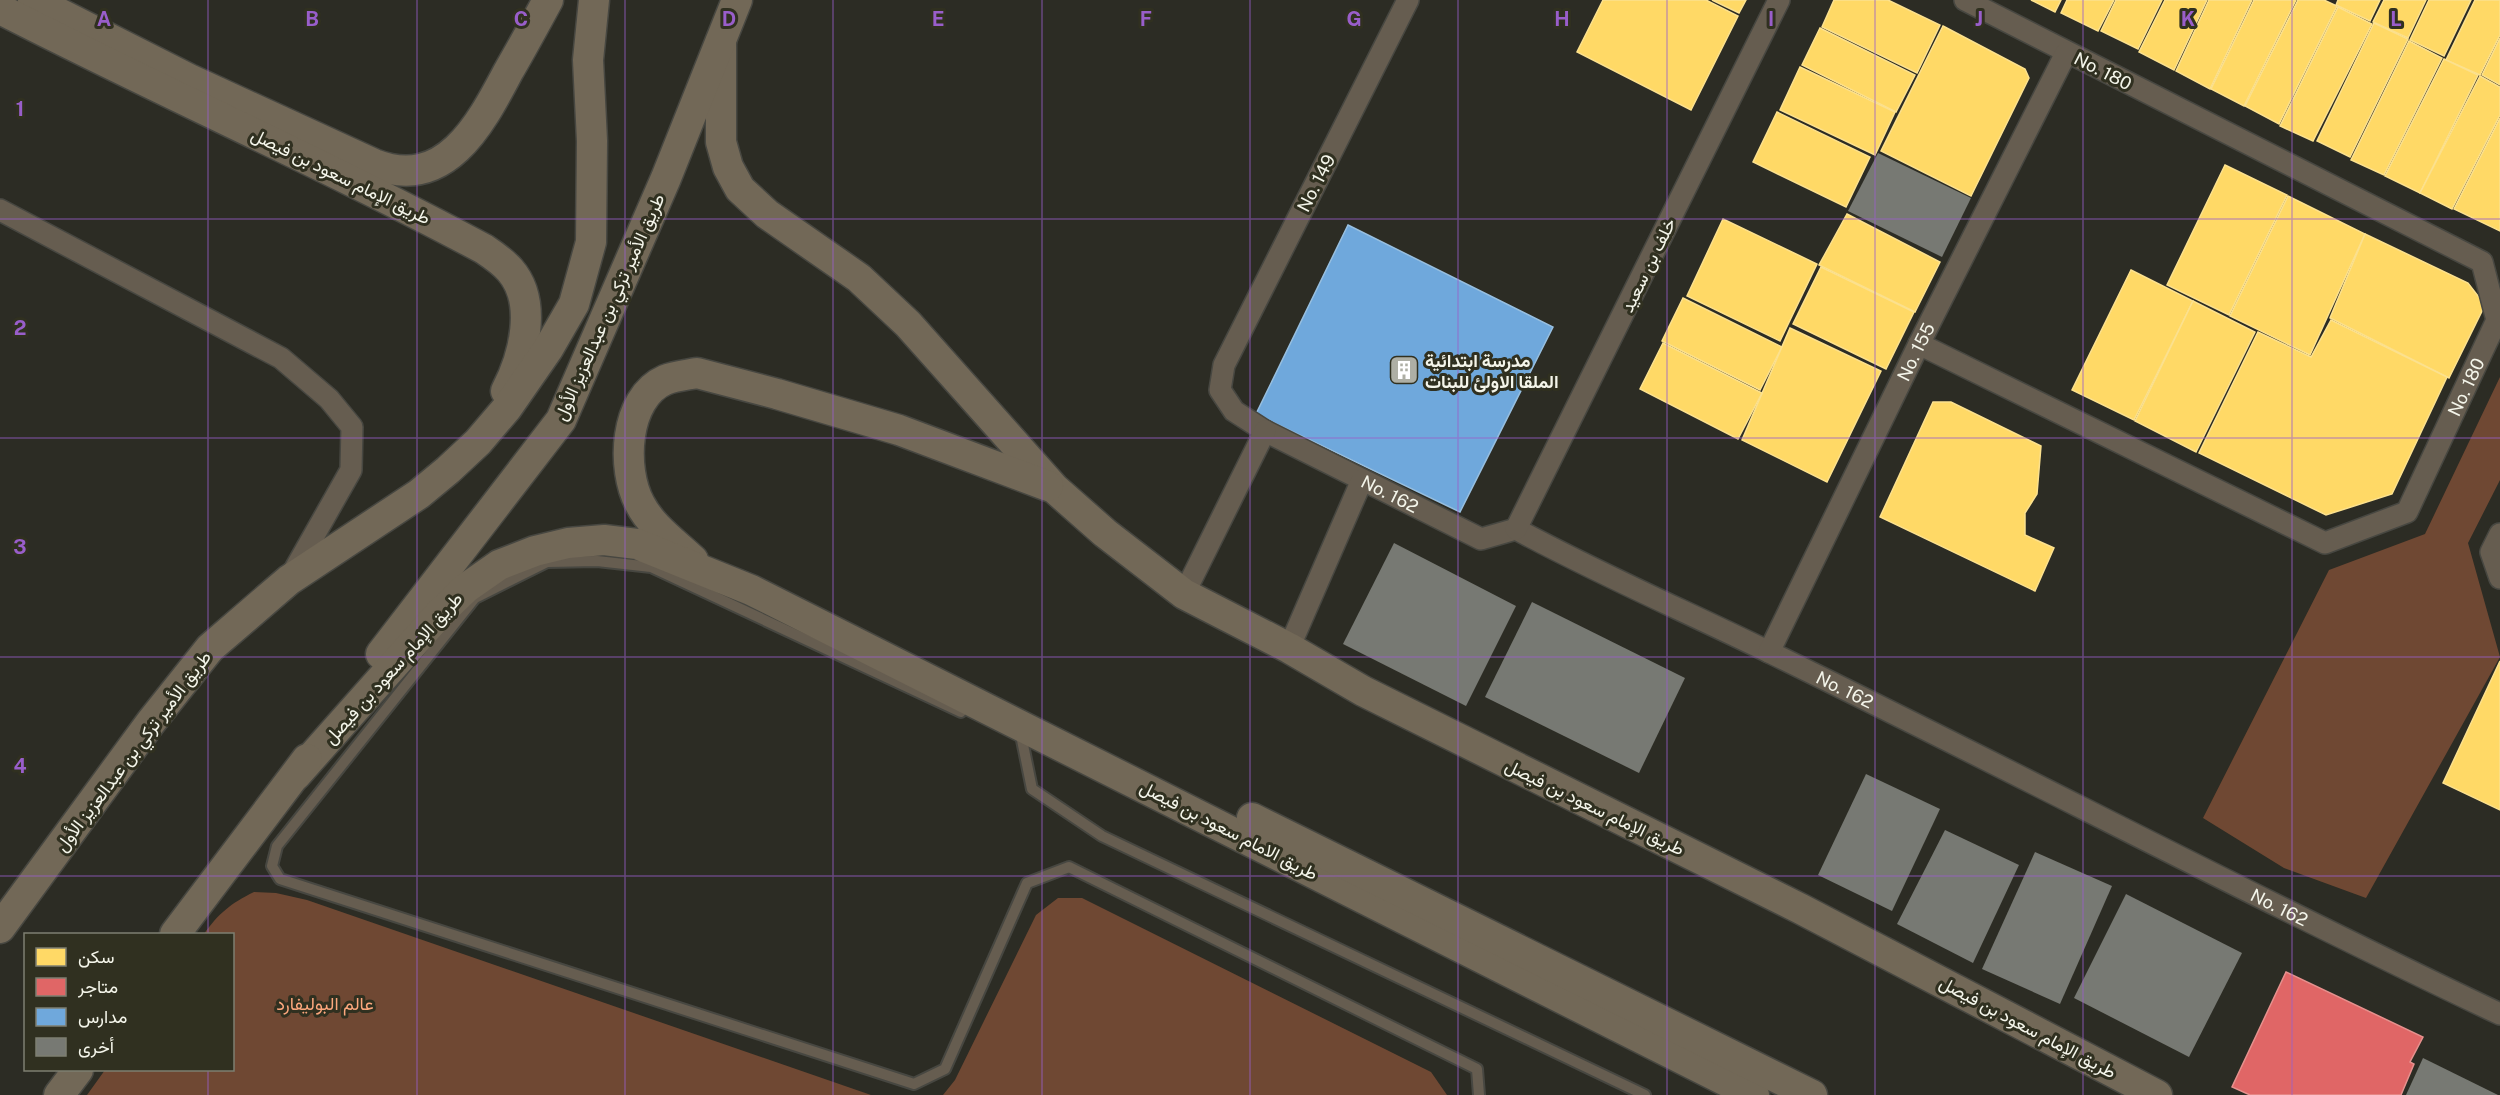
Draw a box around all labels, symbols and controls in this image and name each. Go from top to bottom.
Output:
text: A [97,7,111,31]
text: B [305,7,319,31]
text: C [514,7,528,31]
text: D [722,7,736,31]
text: E [932,7,944,31]
text: F [1140,7,1152,31]
text: G [1346,7,1362,31]
text: H [1554,7,1570,31]
text: I [1768,7,1774,31]
text: J [1975,7,1983,31]
text: K [2181,7,2195,31]
text: L [2390,7,2402,31]
street label: No. 180 [2071,48,2135,94]
text: 1 [16,97,24,121]
street label: طريق الإمام سعود بن فيصل [247,123,434,230]
street label: No. 149 [1293,151,1339,215]
street label: طريق الأمير تركي بن عبدالعزيز الأول [549,190,673,426]
street label: خلف بن سعيد [1616,214,1681,316]
text: 2 [14,316,26,340]
street label: No. 155 [1892,319,1939,384]
place label: مدرسة ابتدائية الملقا الاولئ للبنات [1425,350,1559,393]
building icon: مدرسة ابتدائية الملقا الاولئ للبنات [1388,354,1420,386]
street label: No. 180 [2443,354,2488,419]
street label: No. 162 [1358,470,1422,517]
text: 3 [13,535,27,559]
street label: طريق الإمام سعود بن فيصل [319,588,468,749]
street label: طريق الأمير تركي بن عبدالعزيز الأول [51,647,219,858]
street label: No. 162 [1813,666,1877,712]
text: 4 [13,754,27,778]
street label: طريق الإمام سعود بن فيصل [1501,754,1688,861]
street label: طريق الامام سعود بن فيصل [1136,776,1321,886]
street label: No. 162 [2247,884,2312,930]
legend [24,933,234,1071]
text: سكن [78,946,114,968]
street label: طريق الإمام سعود بن فيصل [1935,972,2120,1084]
text: متاجر [77,976,118,998]
park label: عالم البوليفارد [276,993,374,1016]
text: مدارس [78,1006,127,1028]
text: أخرى [78,1036,114,1058]

